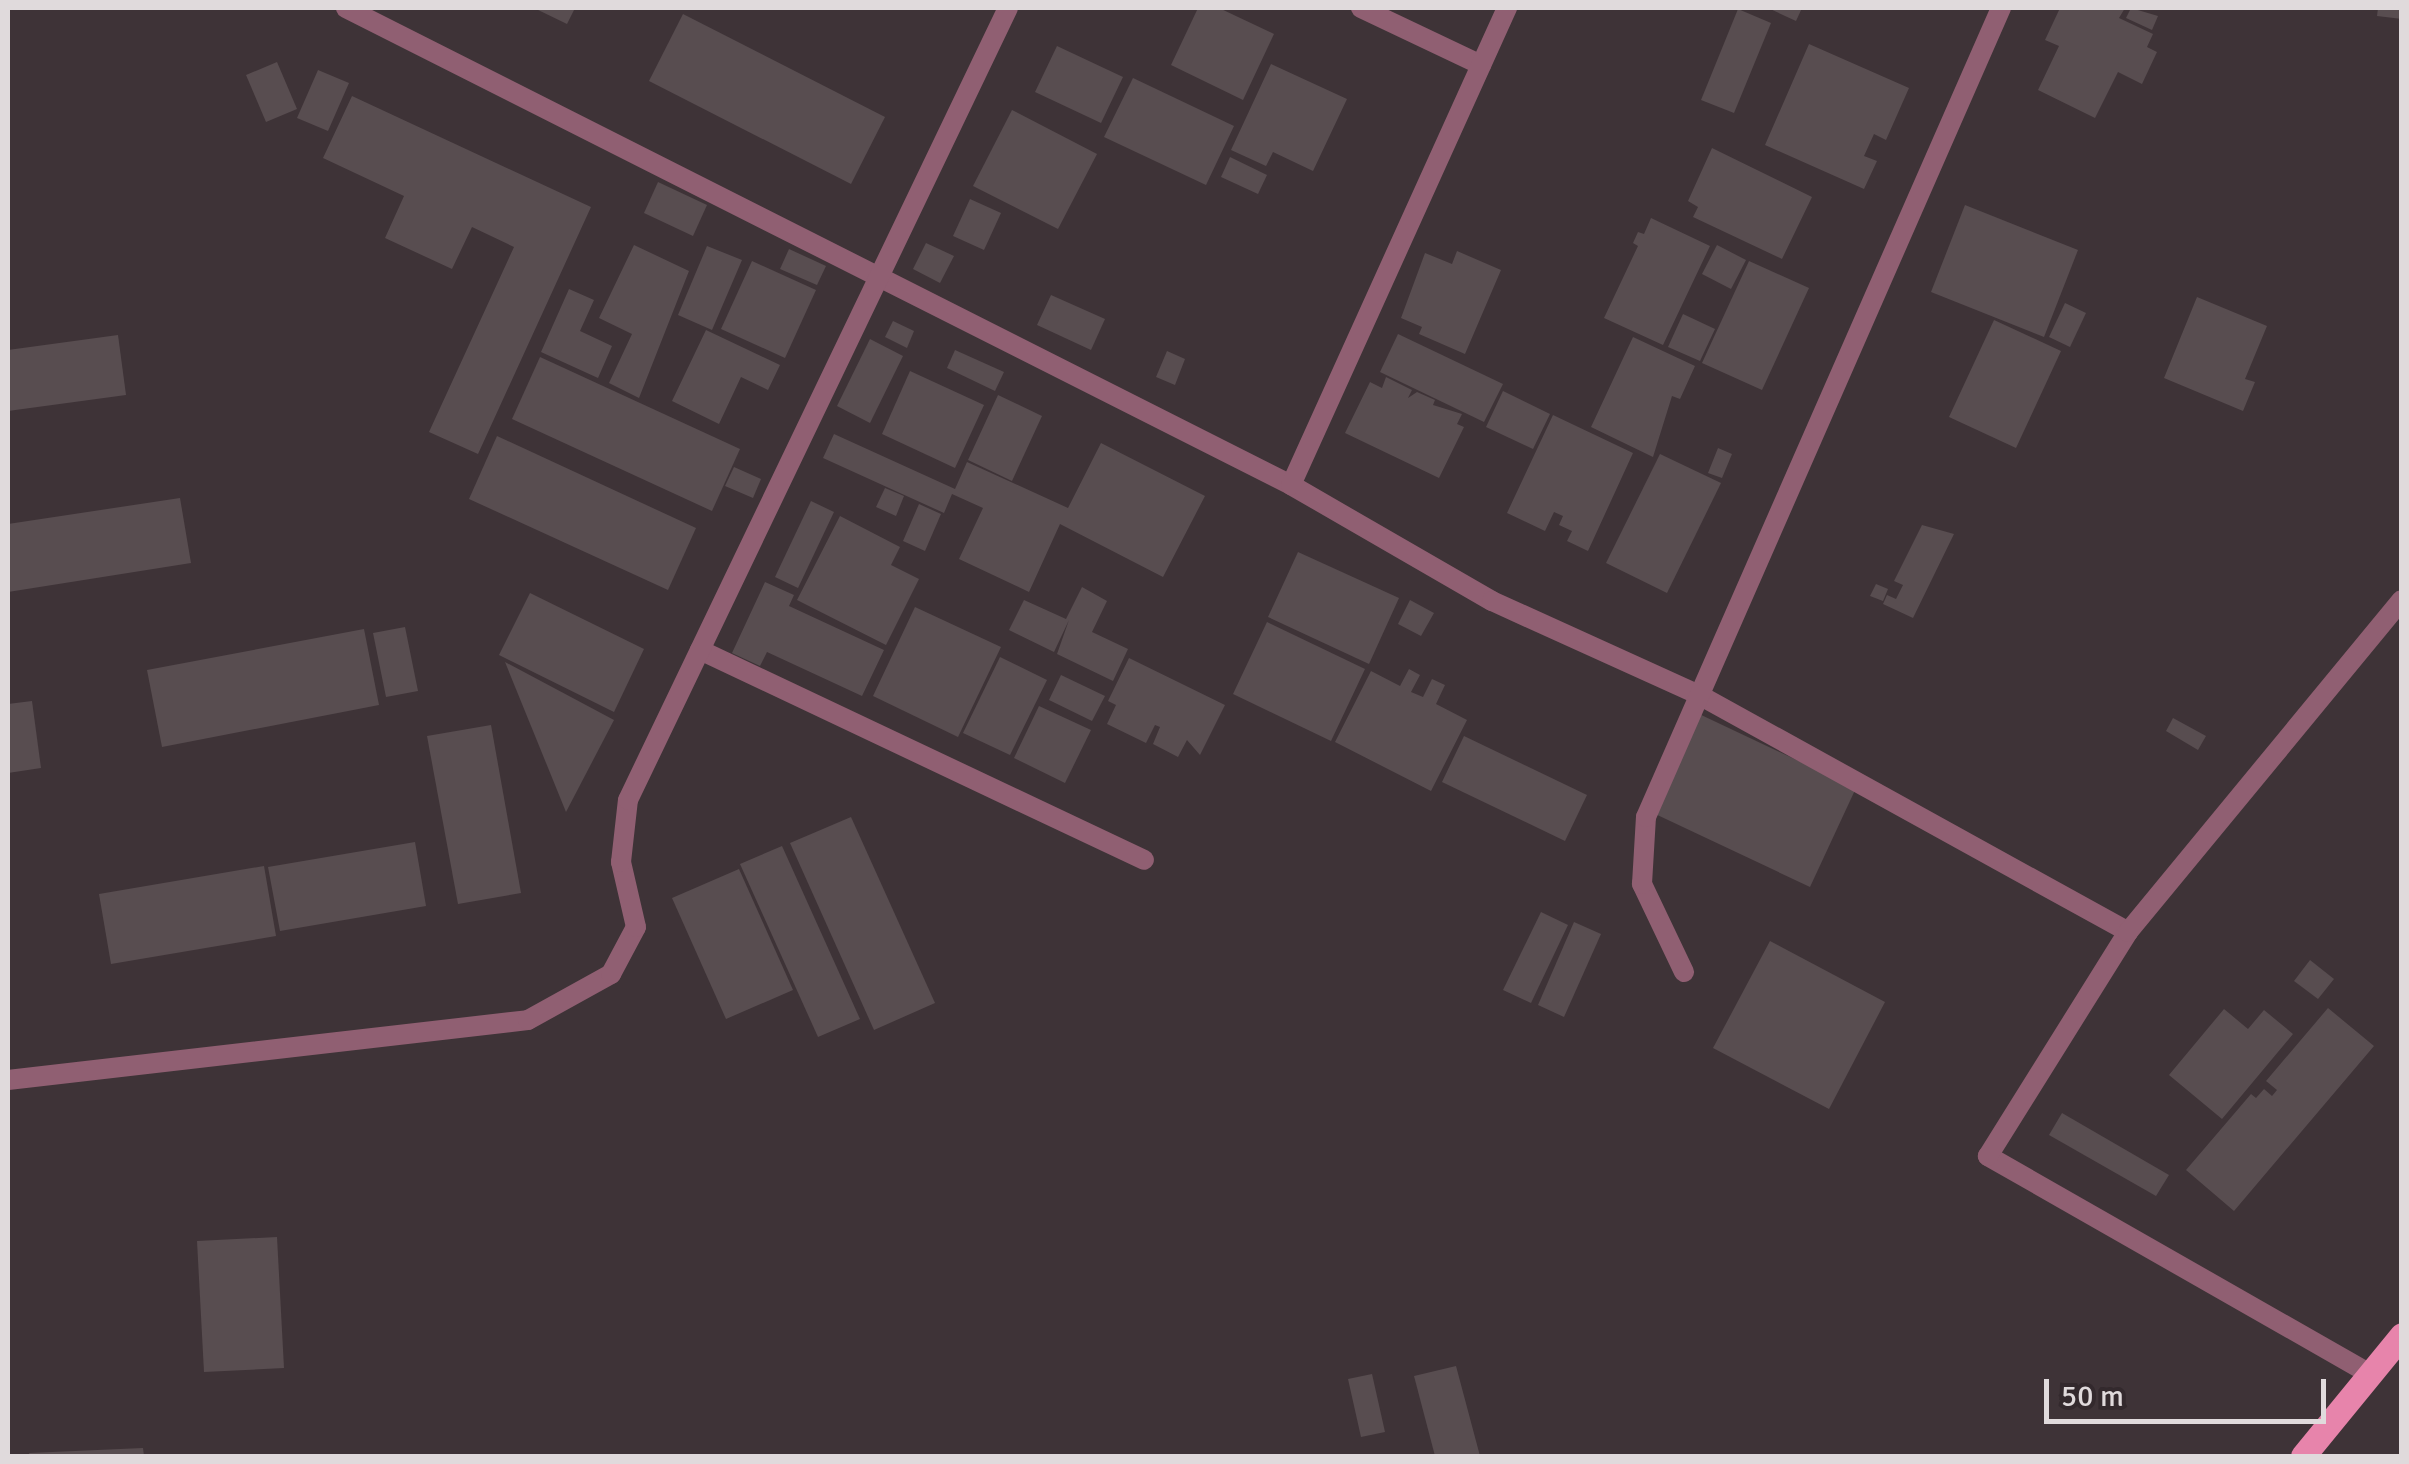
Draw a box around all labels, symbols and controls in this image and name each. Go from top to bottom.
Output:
scale bar [2049,1359,2332,1421]
text: 50 m [2061,1378,2124,1415]

